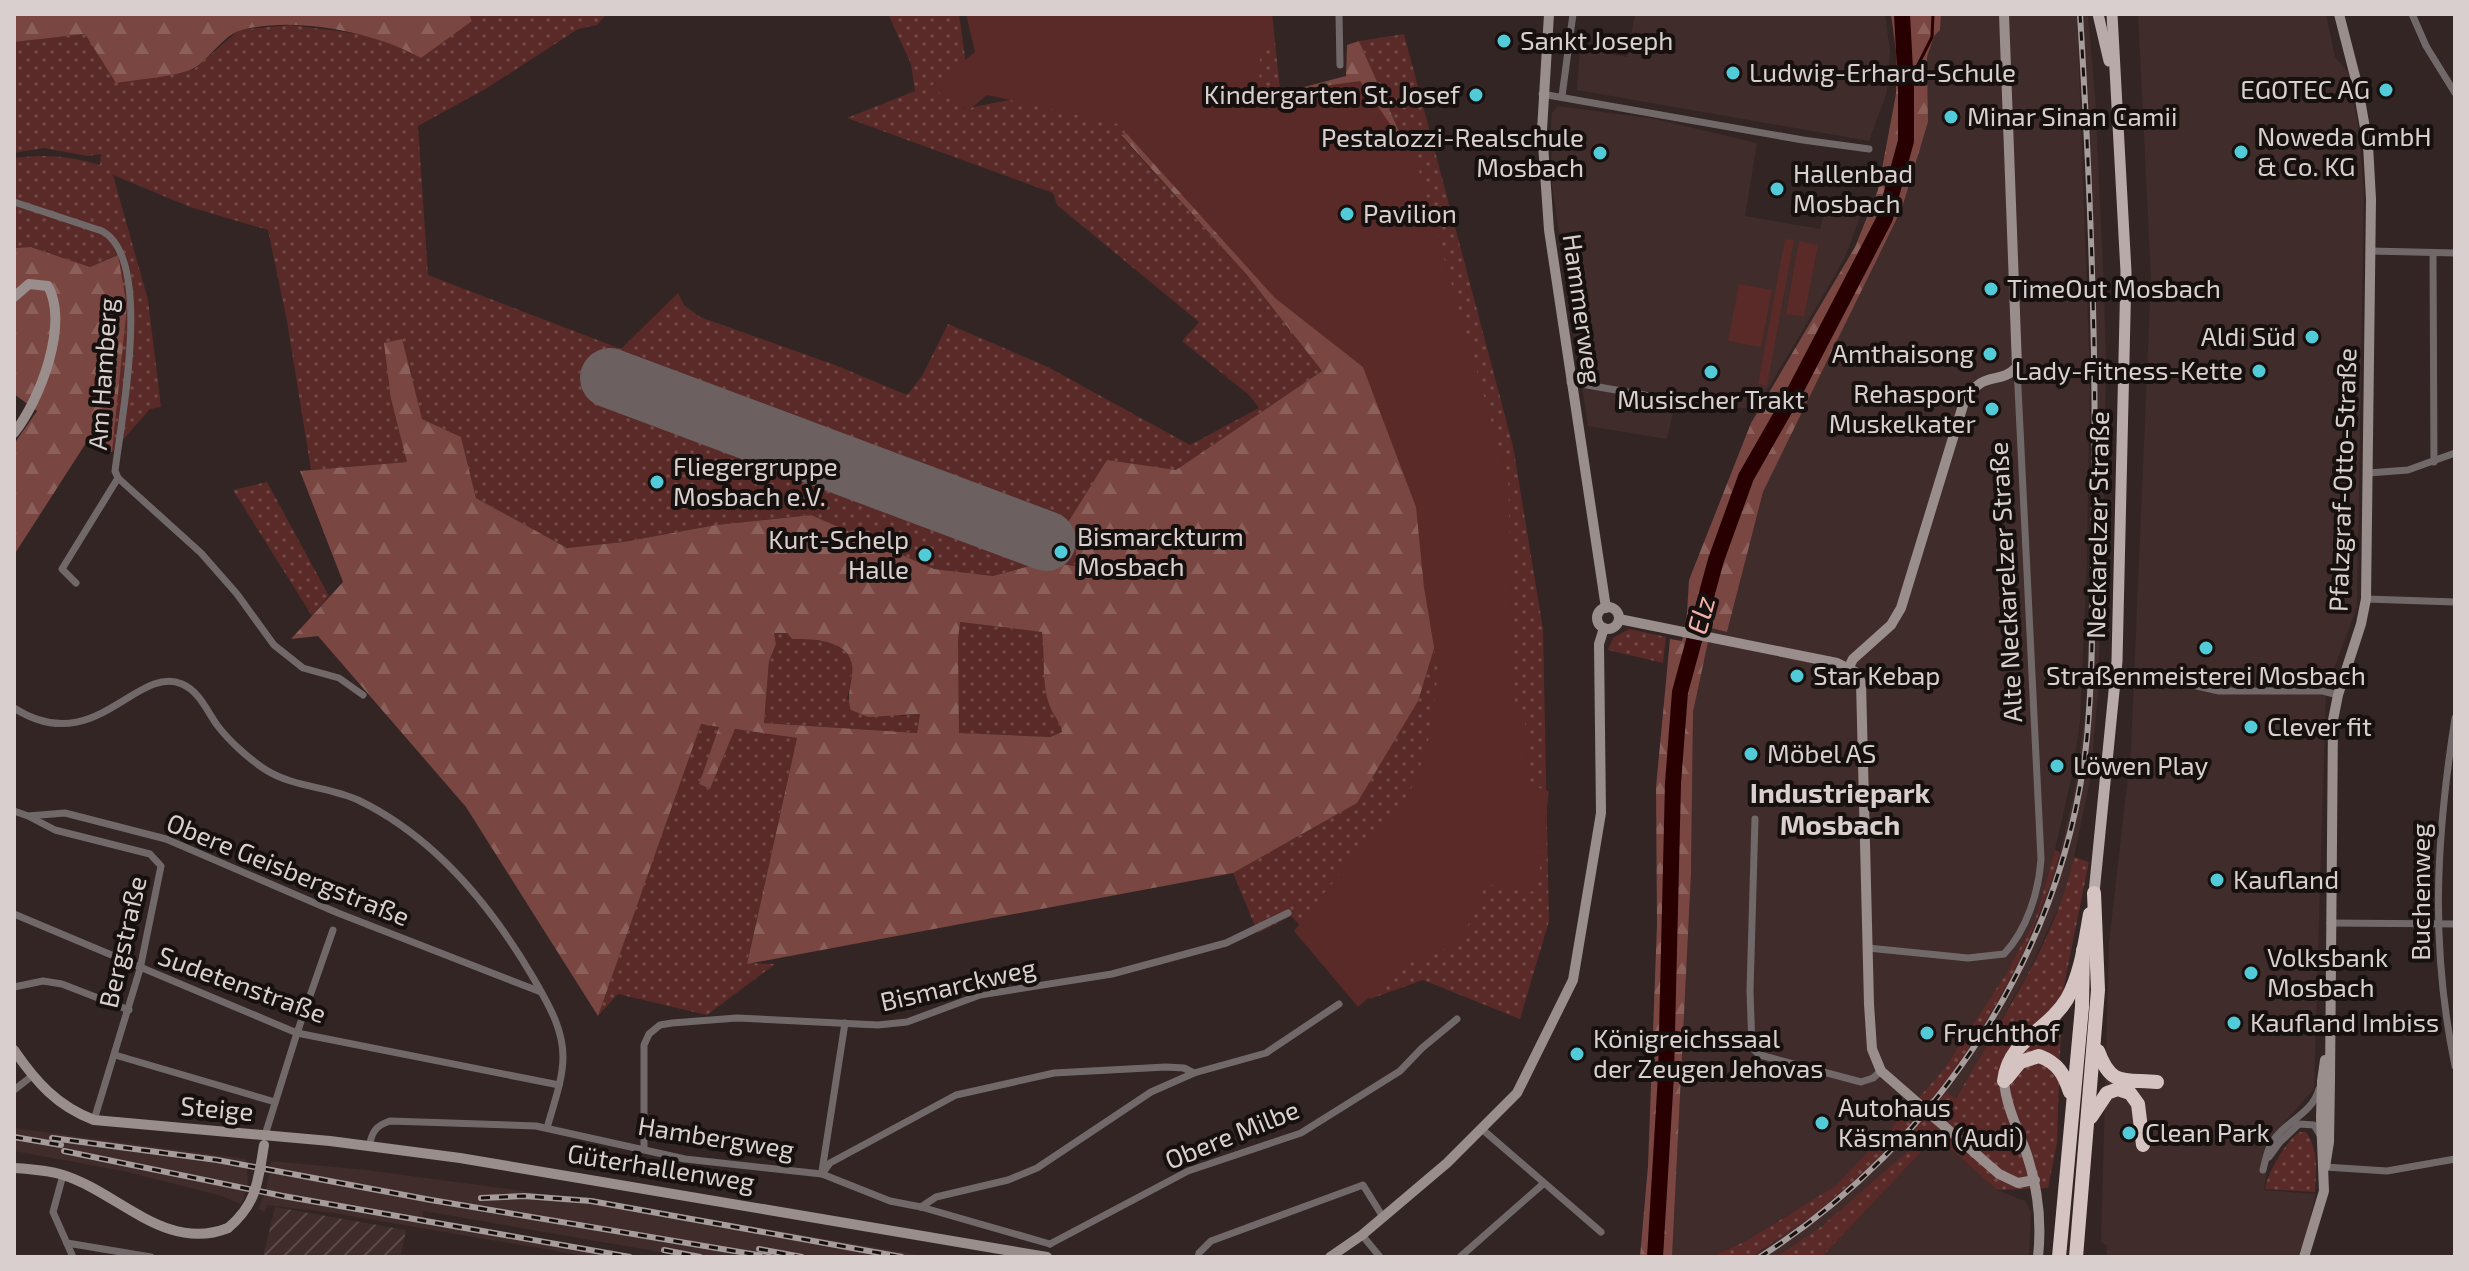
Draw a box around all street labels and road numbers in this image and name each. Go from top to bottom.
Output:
street label: Hammerweg [1558,232,1609,386]
street label: Am Hamberg [81,297,122,451]
street label: Pfalzgraf-Otto-Straße [2321,347,2362,613]
street label: Neckarelzer Straße [2079,411,2114,639]
street label: Alte Neckarelzer Straße [1982,441,2027,723]
street label: Obere Geisbergstraße [163,806,414,931]
street label: Buchenweg [2404,823,2435,961]
street label: Bergstraße [91,873,152,1011]
street label: Sudetenstraße [154,939,331,1028]
street label: Bismarckweg [877,951,1038,1016]
street label: Steige [179,1089,255,1126]
street label: Obere Milbe [1160,1093,1303,1175]
street label: Hambergweg [636,1109,797,1164]
street label: Güterhallenweg [565,1136,757,1197]

